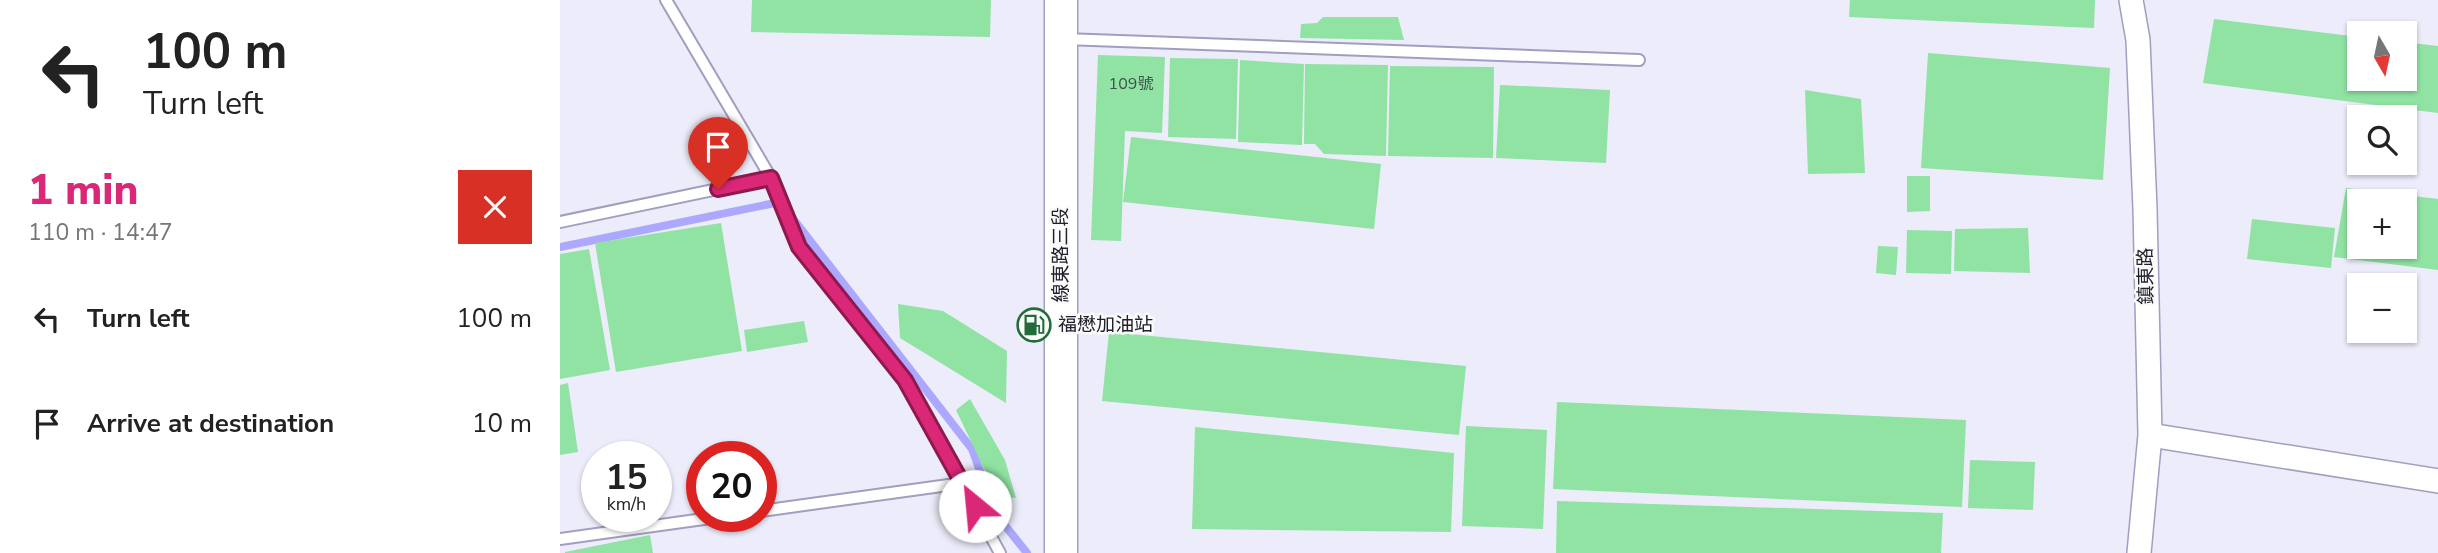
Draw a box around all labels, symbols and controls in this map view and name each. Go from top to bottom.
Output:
text: 100 m [143,18,287,85]
north arrow [2347,21,2417,91]
map controls [2347,21,2417,343]
icon: left [28,28,119,119]
house number: 109號 [1109,73,1153,95]
text: Turn left [143,82,263,125]
button: search [2347,105,2417,175]
pin [688,117,748,189]
icon: arrive [699,128,737,166]
text: 1 min [28,162,138,219]
button: close [458,170,532,244]
button: + [2347,189,2417,259]
street label: 線東路三段 [1048,207,1074,303]
text: 110 m · 14:47 [28,217,173,248]
street label: 鎮東路 [2133,247,2159,305]
button: − [2347,273,2417,343]
icon: left [28,300,66,338]
text: Turn left [87,301,190,336]
text: 100 m [456,301,532,336]
fuel station icon: 福懋加油站 [1015,306,1053,344]
place label: 福懋加油站 [1058,312,1153,338]
icon: arrive [28,405,66,443]
text: Arrive at destination [87,406,334,441]
text: 10 m [472,406,532,441]
speed limit sign: 20 [686,441,777,532]
text: 15 [605,454,648,501]
position arrow [938,469,1012,543]
text: km/h [607,492,646,516]

